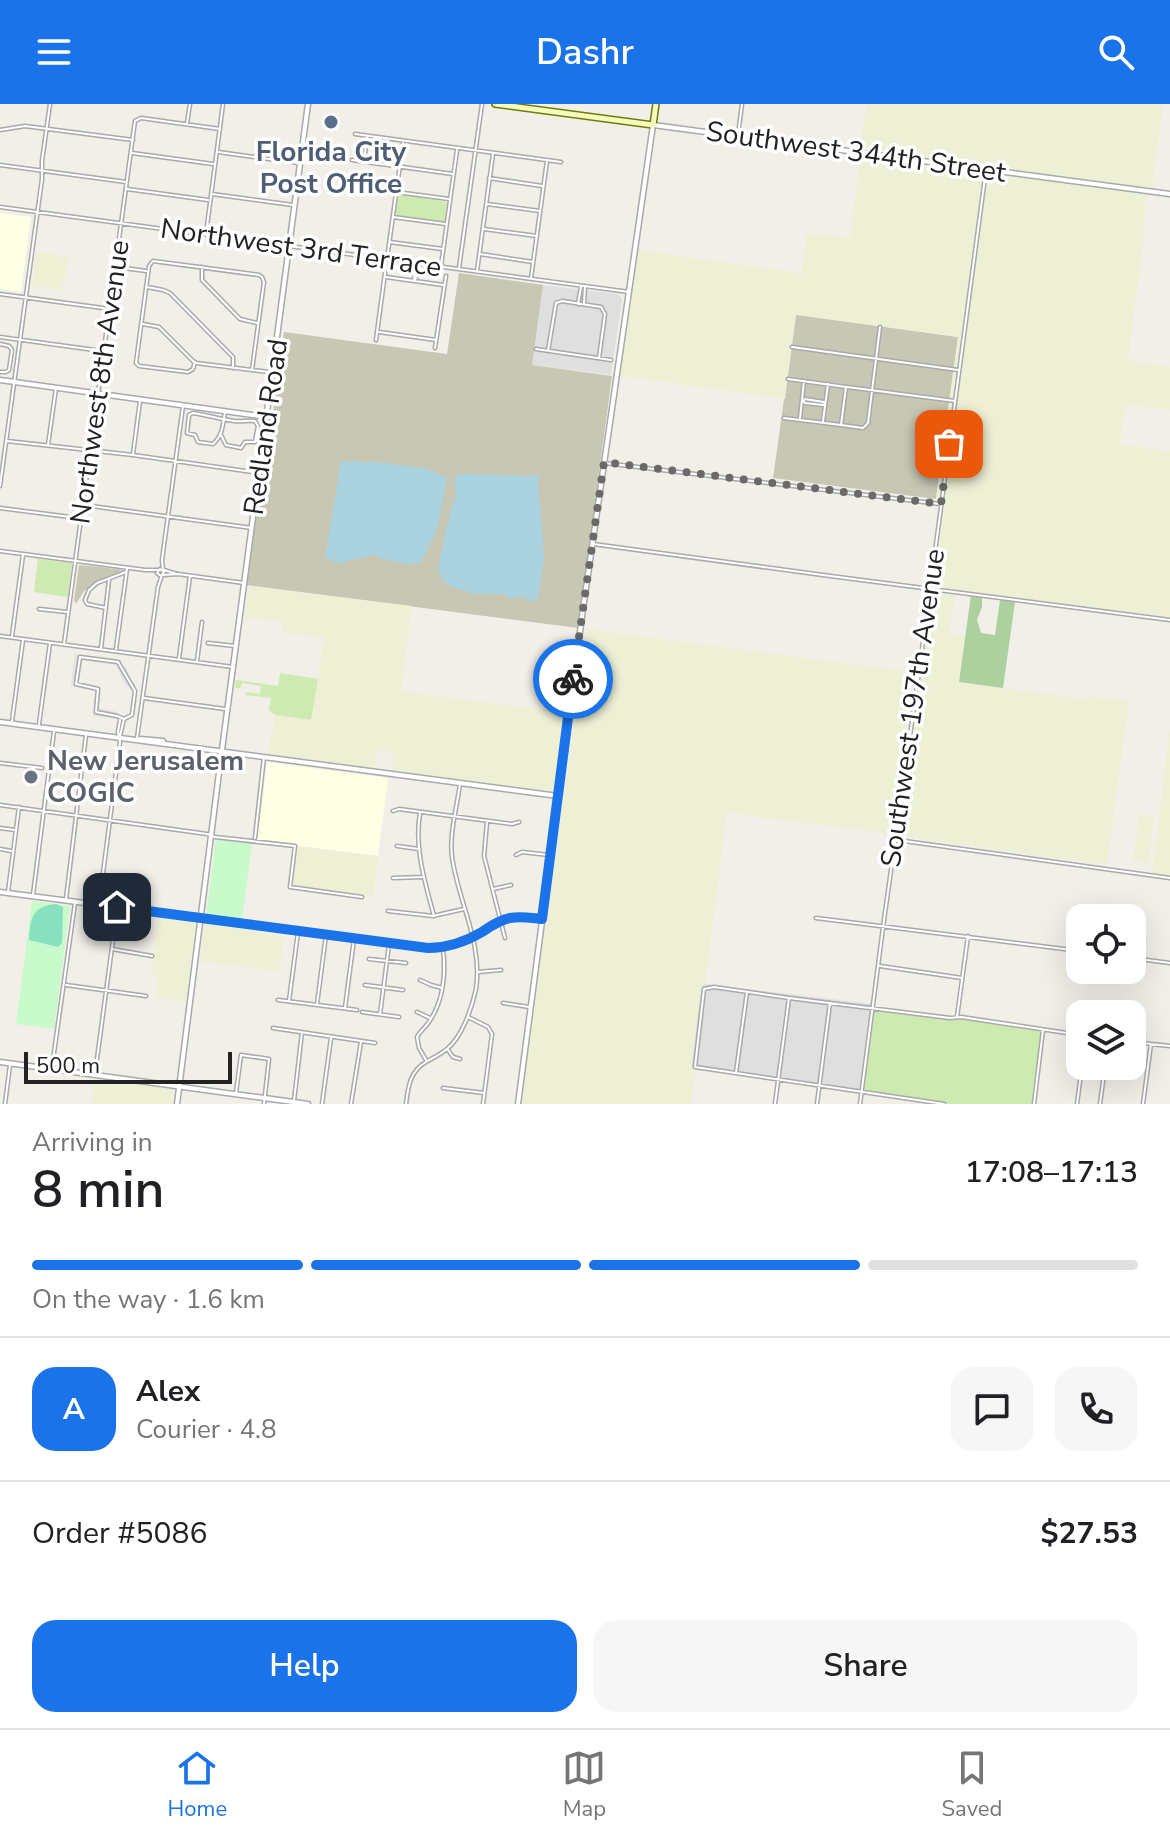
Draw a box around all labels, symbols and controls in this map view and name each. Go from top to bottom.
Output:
text: Dashr [536,28,634,77]
icon: menu [32,30,76,74]
icon: search [1094,30,1138,74]
street label: Southwest 344th Street [704,112,1009,192]
marker: Florida City Post Office [322,113,340,131]
place label: Florida City Post Office [256,133,406,203]
street label: Northwest 3rd Terrace [158,209,444,287]
street label: Northwest 8th Avenue [61,238,139,526]
street label: Redland Road [235,337,297,517]
pin [915,410,983,478]
icon: bag [927,422,971,466]
street label: Southwest 197th Avenue [872,546,954,870]
courier [533,639,613,719]
icon: bike [551,657,595,701]
place label: New Jerusalem COGIC [47,742,244,812]
marker: New Jerusalem COGIC [22,768,40,786]
pin [83,873,151,941]
icon: home [95,885,139,929]
map controls [1066,904,1146,1080]
button: locate [1066,904,1146,984]
button: layers [1066,1000,1146,1080]
scale bar [24,1048,232,1084]
text: 500 m [36,1051,100,1081]
text: Arriving in [32,1125,153,1160]
text: 17:08–17:13 [965,1152,1138,1193]
text: 8 min [32,1154,165,1225]
text: On the way · 1.6 km [32,1282,265,1317]
button: chat [950,1367,1034,1451]
button: phone [1054,1367,1138,1451]
text: Alex [136,1371,200,1412]
text: A [63,1389,85,1430]
text: Courier · 4.8 [136,1412,277,1447]
text: Order #5086 [32,1513,207,1554]
text: $27.53 [1041,1513,1138,1554]
button: Help [32,1620,577,1712]
button: Share [593,1620,1138,1712]
tab: Home [168,1746,227,1824]
tab: Map [562,1746,606,1824]
tab: Saved [942,1746,1002,1824]

